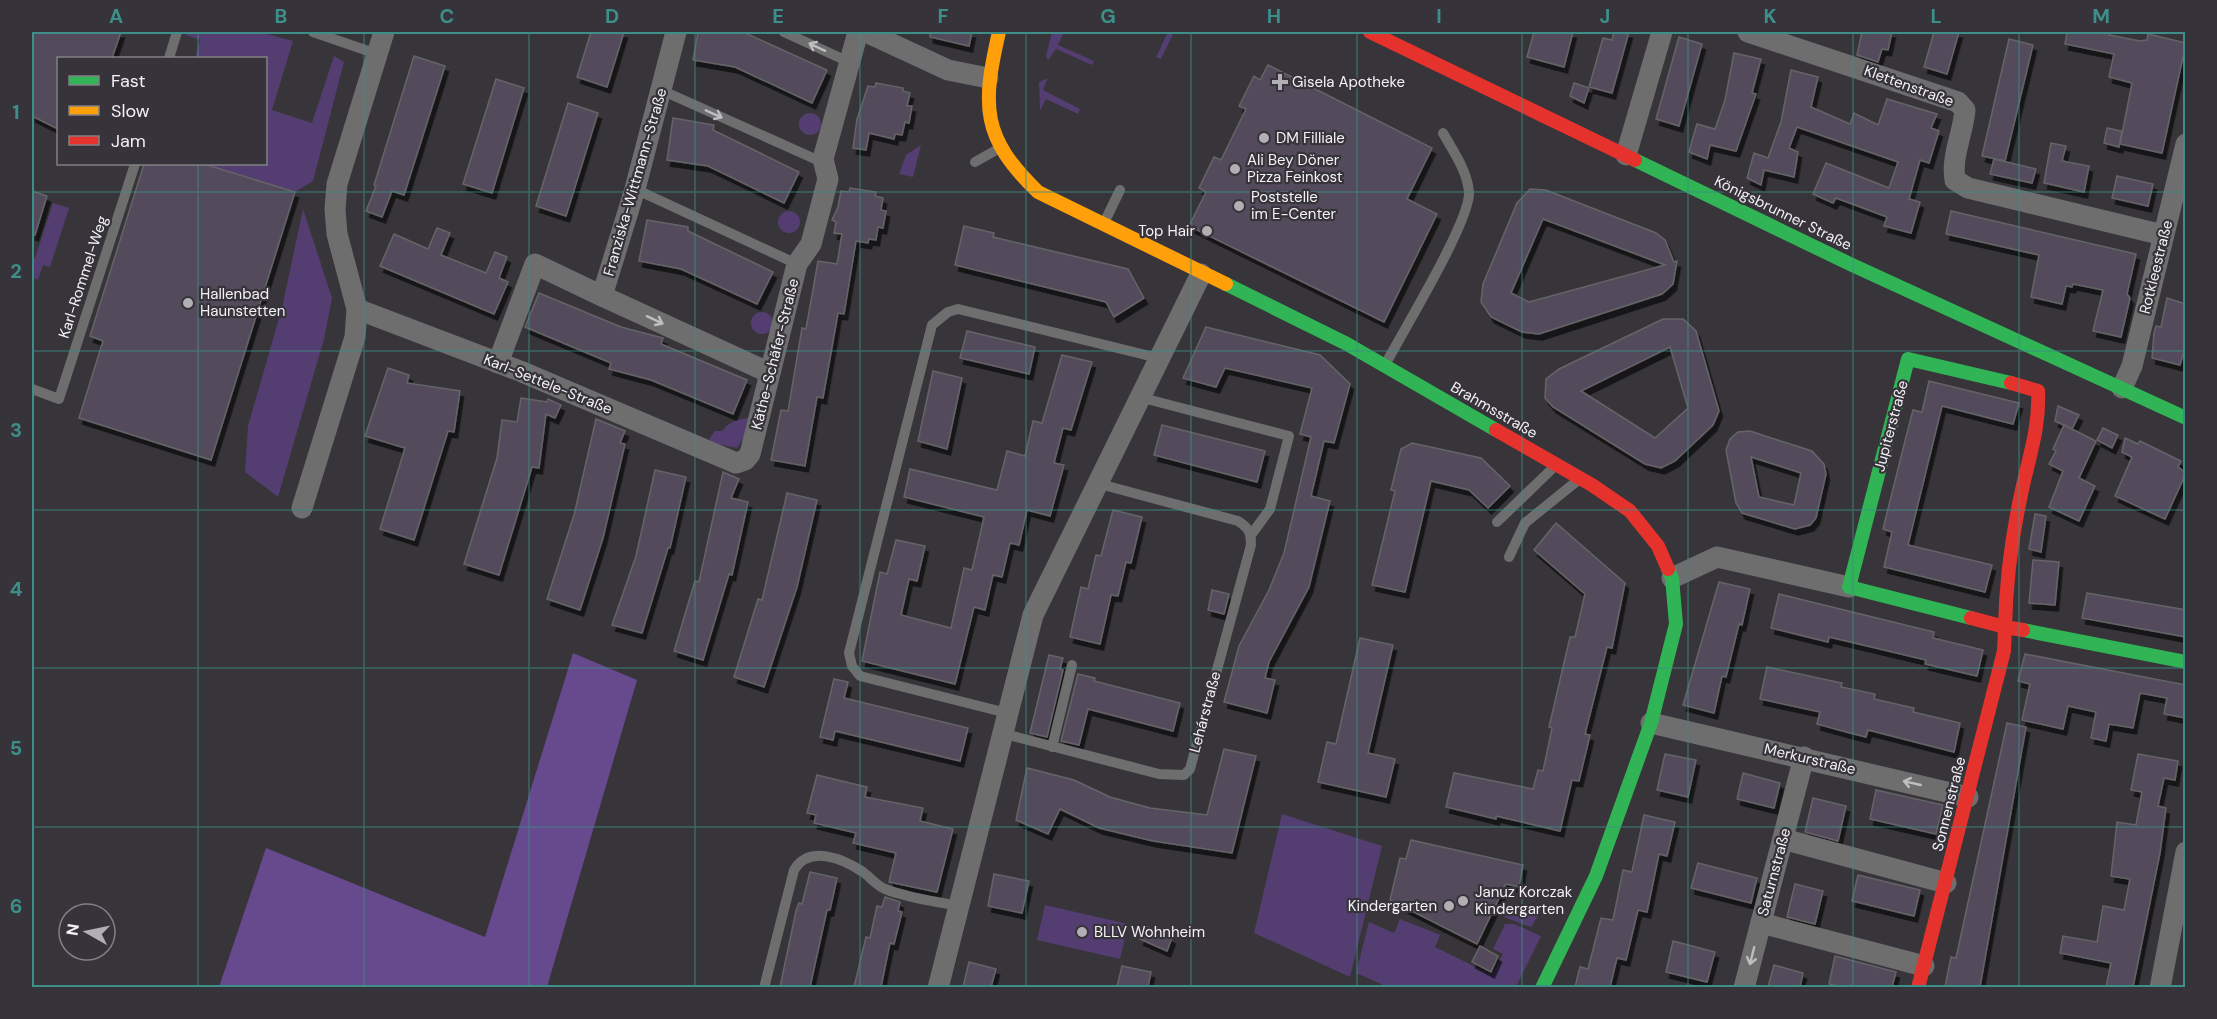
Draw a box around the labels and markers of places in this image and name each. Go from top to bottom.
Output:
place label: Gisela Apotheke [1292,72,1405,92]
marker: Gisela Apotheke [1273,75,1287,89]
place label: DM Filliale [1276,128,1345,148]
marker: DM Filliale [1257,131,1271,145]
place label: Ali Bey Döner Pizza Feinkost [1247,150,1343,187]
marker: Ali Bey Döner Pizza Feinkost [1228,162,1242,176]
place label: Poststelle im E-Center [1251,187,1337,224]
marker: Poststelle im E-Center [1232,199,1246,213]
place label: Top Hair [1138,221,1195,241]
marker: Top Hair [1200,224,1214,238]
place label: Hallenbad Haunstetten [200,284,285,321]
marker: Hallenbad Haunstetten [181,296,195,310]
place label: Januz Korczak Kindergarten [1475,882,1573,919]
marker: Januz Korczak Kindergarten [1456,894,1470,908]
place label: Kindergarten [1348,896,1437,916]
marker: Kindergarten [1442,899,1456,913]
place label: BLLV Wohnheim [1094,922,1205,942]
marker: BLLV Wohnheim [1075,925,1089,939]

